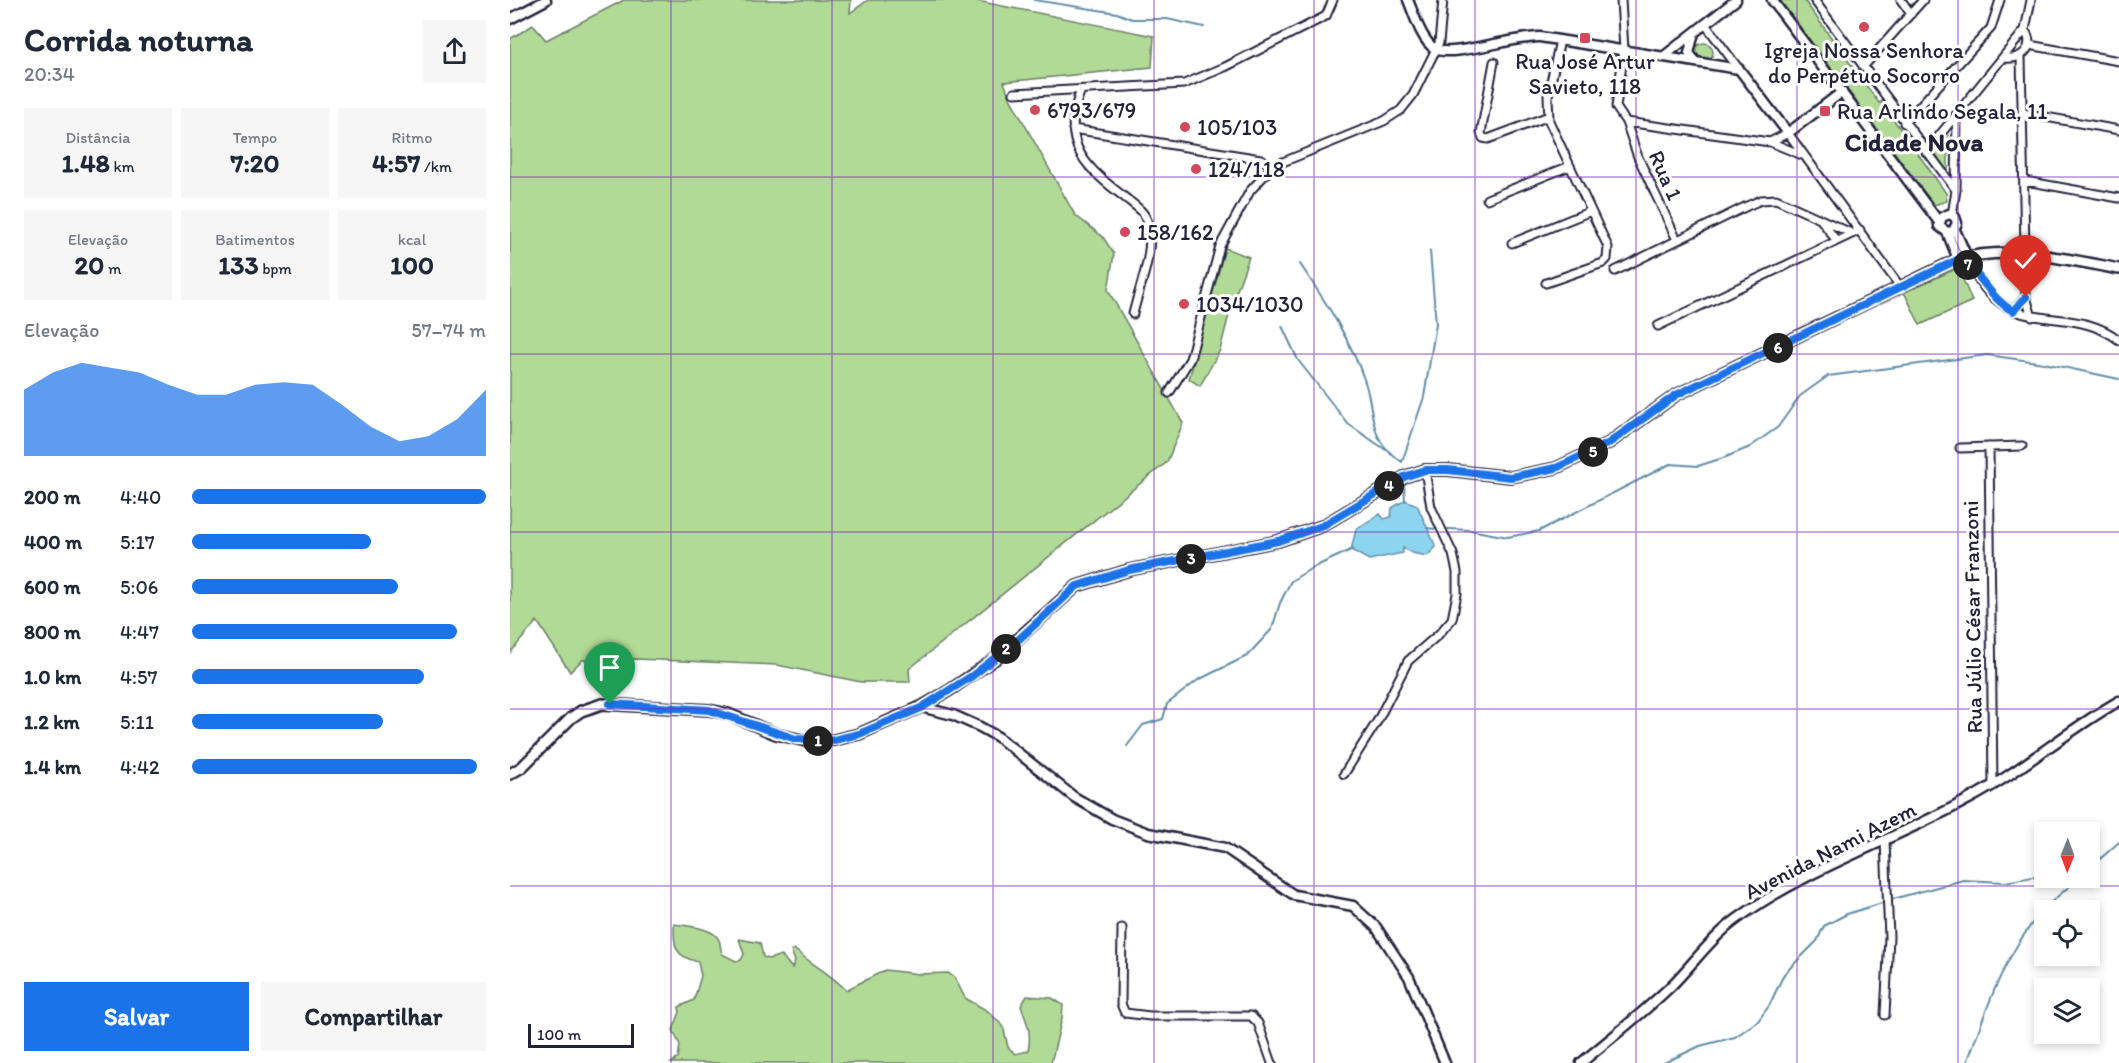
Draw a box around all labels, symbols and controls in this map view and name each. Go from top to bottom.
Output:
text: Corrida noturna [24,20,253,59]
button: share [423,20,486,83]
marker: Igreja Nossa Senhora do Perpétuo Socorro [1857,20,1871,34]
marker: Rua José Artur Savieto, 118 [1578,31,1592,45]
place label: Igreja Nossa Senhora do Perpétuo Socorro [1764,37,1964,89]
place label: Rua José Artur Savieto, 118 [1515,48,1655,100]
text: 20:34 [24,62,75,86]
place label: 6793/679 [1047,97,1136,124]
place label: Rua Arlindo Segala, 11 [1837,98,2047,125]
marker: 6793/679 [1028,103,1042,117]
marker: Rua Arlindo Segala, 11 [1818,104,1832,118]
place label: 105/103 [1197,114,1277,141]
marker: 105/103 [1178,120,1192,134]
district label: Cidade Nova [1845,126,1983,158]
text: Distância [65,128,131,147]
text: Tempo [233,128,277,147]
text: Ritmo [392,128,432,147]
street label: Rua 1 [1643,146,1688,204]
text: 1.48 [61,147,110,179]
text: 7:20 [231,147,279,179]
text: 4:57 [372,147,421,179]
place label: 124/118 [1208,156,1285,183]
text: km [110,157,135,176]
text: /km [421,157,452,176]
marker: 124/118 [1189,162,1203,176]
place label: 158/162 [1137,219,1214,246]
marker: 158/162 [1118,225,1132,239]
text: Elevação [68,230,128,249]
text: Batimentos [215,230,295,249]
text: kcal [398,230,426,249]
pin [2000,235,2051,297]
icon: check [2009,244,2042,277]
text: 20 [75,249,104,281]
text: 133 [218,249,259,281]
text: 100 [390,249,434,281]
pin: 7 [1953,250,1983,280]
text: 7 [1964,255,1972,274]
text: m [104,259,121,278]
text: bpm [259,259,292,278]
place label: 1034/1030 [1196,291,1304,318]
marker: 1034/1030 [1177,297,1191,311]
text: Elevação [24,318,99,342]
text: 57–74 m [411,318,486,342]
pin: 6 [1763,333,1793,363]
text: 6 [1774,338,1782,357]
pin: 5 [1578,437,1608,467]
text: 5 [1589,442,1597,461]
pin: 4 [1374,471,1404,501]
text: 4 [1384,476,1394,495]
text: 200 m [24,485,80,509]
text: 4:40 [120,485,161,509]
street label: Rua Júlio César Franzoni [1957,500,1988,734]
text: 400 m [24,530,82,554]
text: 5:17 [120,530,155,554]
pin: 3 [1176,544,1206,574]
text: 3 [1187,549,1195,568]
text: 600 m [24,575,81,599]
text: 5:06 [120,575,158,599]
text: 800 m [24,620,81,644]
text: 4:47 [120,620,159,644]
pin: 2 [991,634,1021,664]
text: 2 [1002,639,1010,658]
pin [584,642,635,704]
icon: arrive [593,651,626,684]
text: 1.0 km [24,665,81,689]
text: 4:57 [120,665,157,689]
text: 1.2 km [24,710,80,734]
text: 5:11 [120,710,154,734]
pin: 1 [803,726,833,756]
text: 1 [814,731,822,750]
text: 1.4 km [24,755,81,779]
text: 4:42 [120,755,159,779]
street label: Avenida Nami Azem [1740,795,1921,905]
north arrow [2034,822,2100,888]
map controls [2034,822,2100,1044]
button: locate [2034,900,2100,966]
button: layers [2034,978,2100,1044]
button: Salvar [24,982,249,1051]
button: Compartilhar [261,982,486,1051]
scale bar [528,1021,634,1048]
text: 100 m [537,1025,581,1044]

